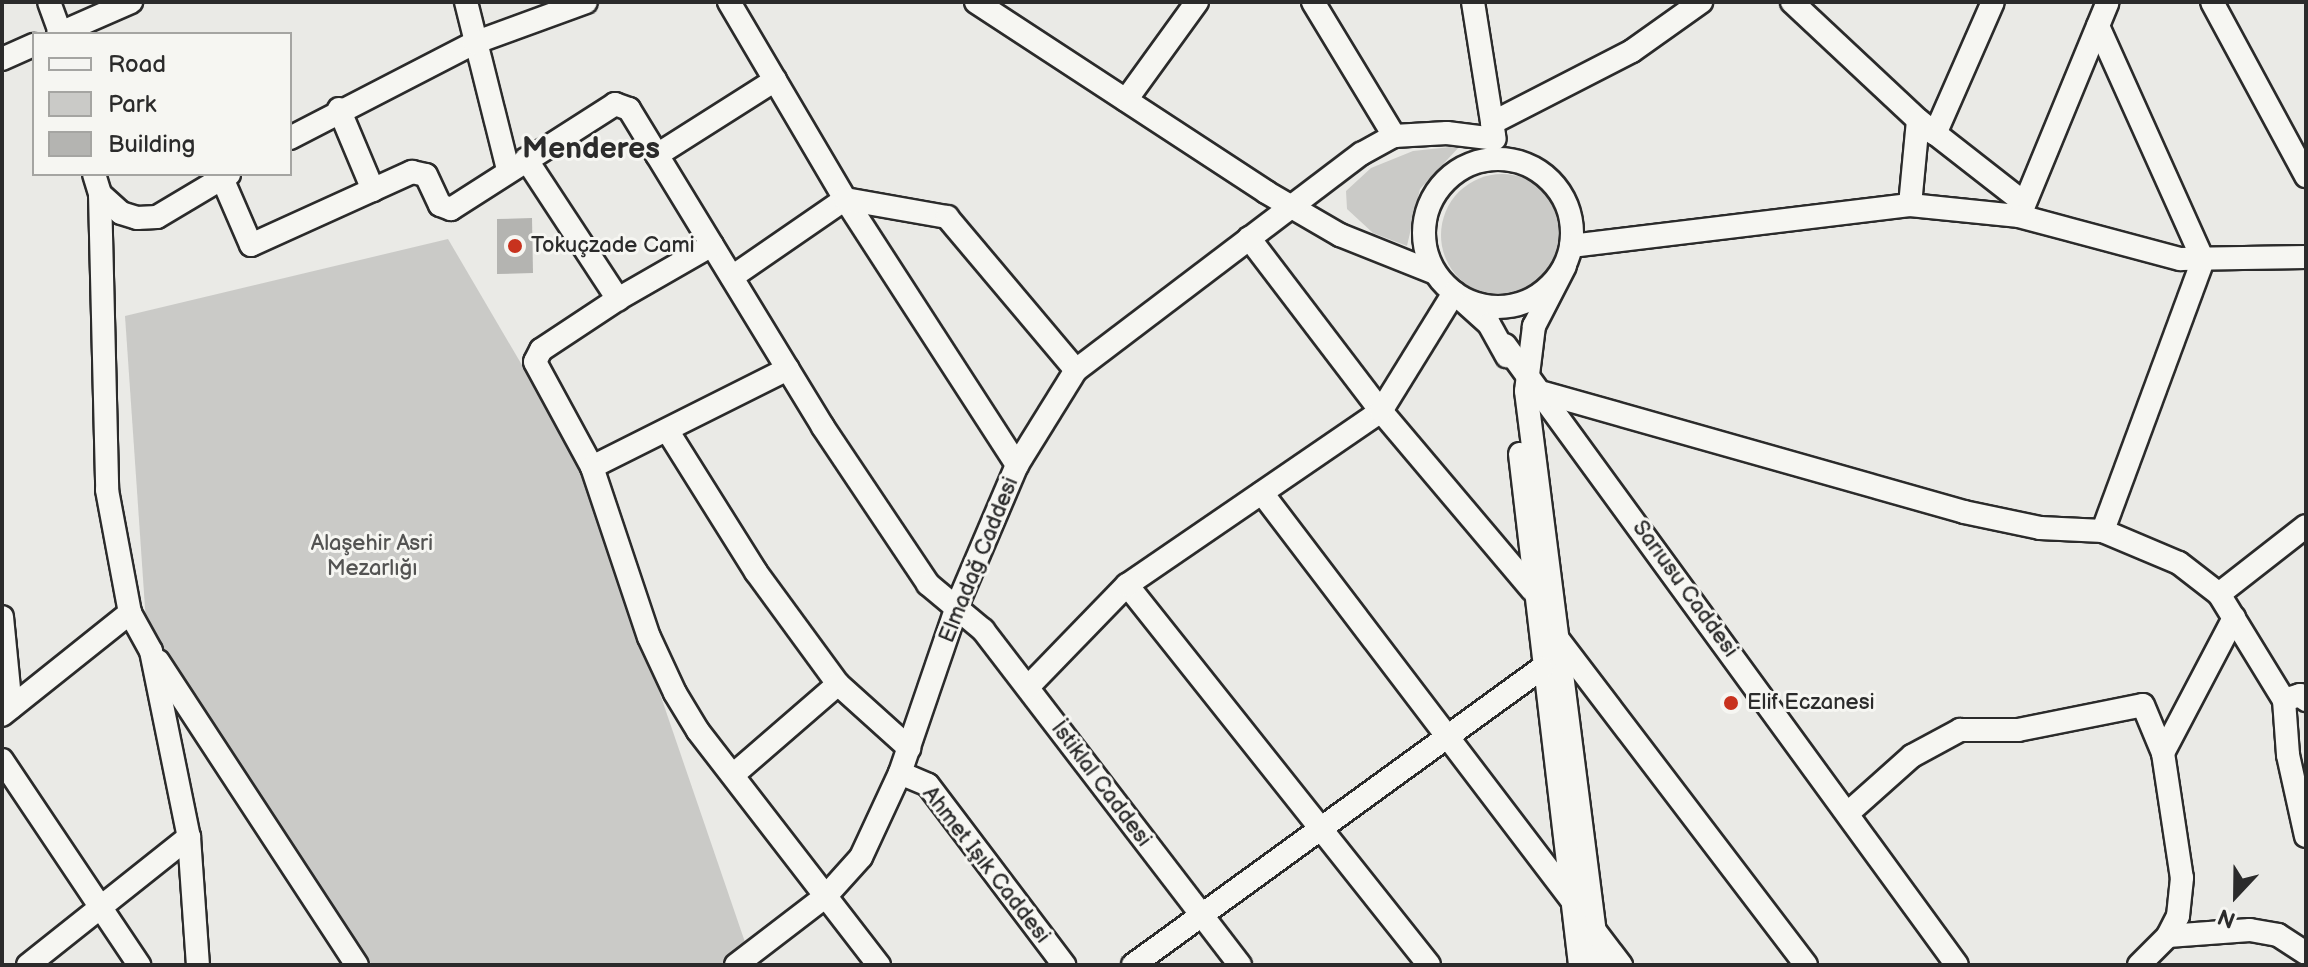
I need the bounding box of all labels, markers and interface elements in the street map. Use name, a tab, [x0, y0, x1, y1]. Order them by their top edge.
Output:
legend	[32, 32, 292, 176]
text: Road	[108, 50, 166, 79]
text: Park	[108, 90, 156, 119]
text: Building	[108, 130, 195, 159]
district label: Menderes	[522, 131, 660, 167]
place label: Tokuçzade Cami	[531, 233, 695, 259]
marker: Tokuçzade Cami	[506, 237, 524, 255]
street label: Elmadağ Caddesi	[934, 473, 1024, 647]
street label: Sarıusu Caddesi	[1627, 515, 1743, 663]
park label: Alaşehir Asri Mezarlığı	[311, 530, 433, 582]
place label: Elif Eczanesi	[1747, 690, 1875, 716]
marker: Elif Eczanesi	[1722, 694, 1740, 712]
street label: İstiklal Caddesi	[1045, 716, 1157, 852]
street label: Ahmet Işık Caddesi	[917, 781, 1055, 949]
north arrow	[2196, 855, 2276, 935]
text: N	[2214, 902, 2240, 933]

